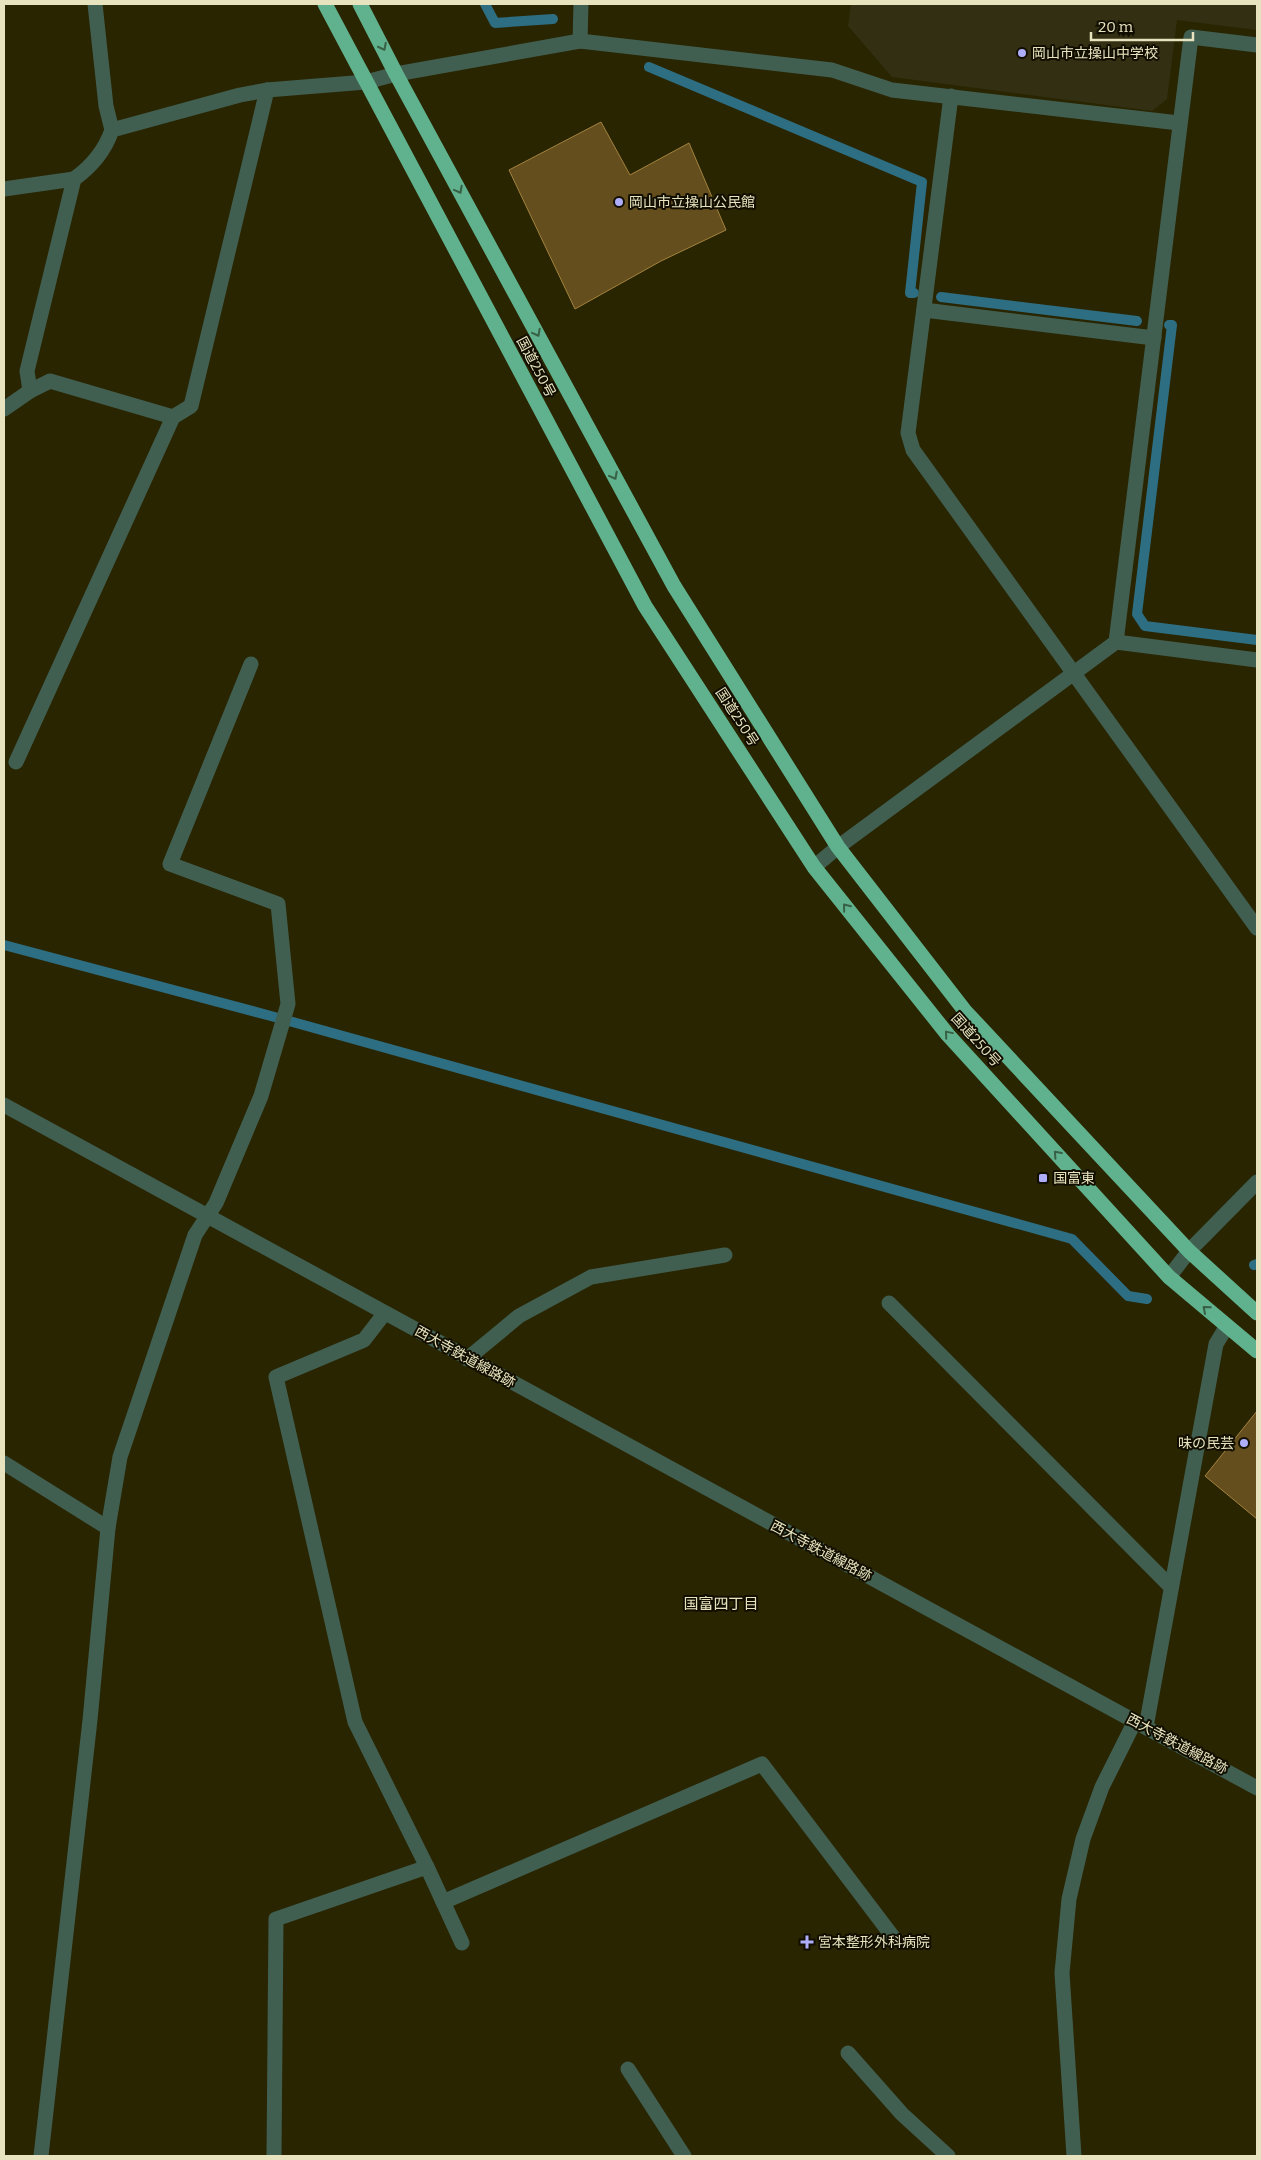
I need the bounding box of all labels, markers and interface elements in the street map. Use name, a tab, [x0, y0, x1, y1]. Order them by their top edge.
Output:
scale bar	[1091, 10, 1194, 42]
text: 20 m	[1098, 18, 1134, 36]
one-way arrow	[377, 42, 387, 51]
place label: 岡山市立操山中学校	[1032, 45, 1158, 62]
marker: 岡山市立操山中学校	[1016, 47, 1028, 59]
one-way arrow	[453, 185, 463, 194]
place label: 岡山市立操山公民館	[629, 194, 755, 211]
marker: 岡山市立操山公民館	[613, 196, 625, 208]
one-way arrow	[531, 328, 541, 337]
street label: 国道250号	[513, 334, 559, 400]
one-way arrow	[608, 471, 618, 480]
street label: 国道250号	[712, 685, 762, 749]
one-way arrow	[844, 904, 852, 913]
street label: 国道250号	[948, 1010, 1004, 1070]
one-way arrow	[945, 1031, 953, 1040]
one-way arrow	[1054, 1151, 1063, 1160]
place label: 国富東	[1053, 1170, 1095, 1187]
marker: 国富東	[1037, 1172, 1049, 1184]
one-way arrow	[1203, 1306, 1212, 1314]
street label: 西大寺鉄道線路跡	[412, 1322, 518, 1392]
place label: 味の民芸	[1178, 1435, 1234, 1452]
marker: 味の民芸	[1238, 1437, 1250, 1449]
street label: 西大寺鉄道線路跡	[768, 1517, 874, 1585]
district label: 国富四丁目	[683, 1595, 759, 1613]
street label: 西大寺鉄道線路跡	[1124, 1710, 1230, 1778]
place label: 宮本整形外科病院	[818, 1934, 930, 1951]
marker: 宮本整形外科病院	[800, 1935, 814, 1949]

